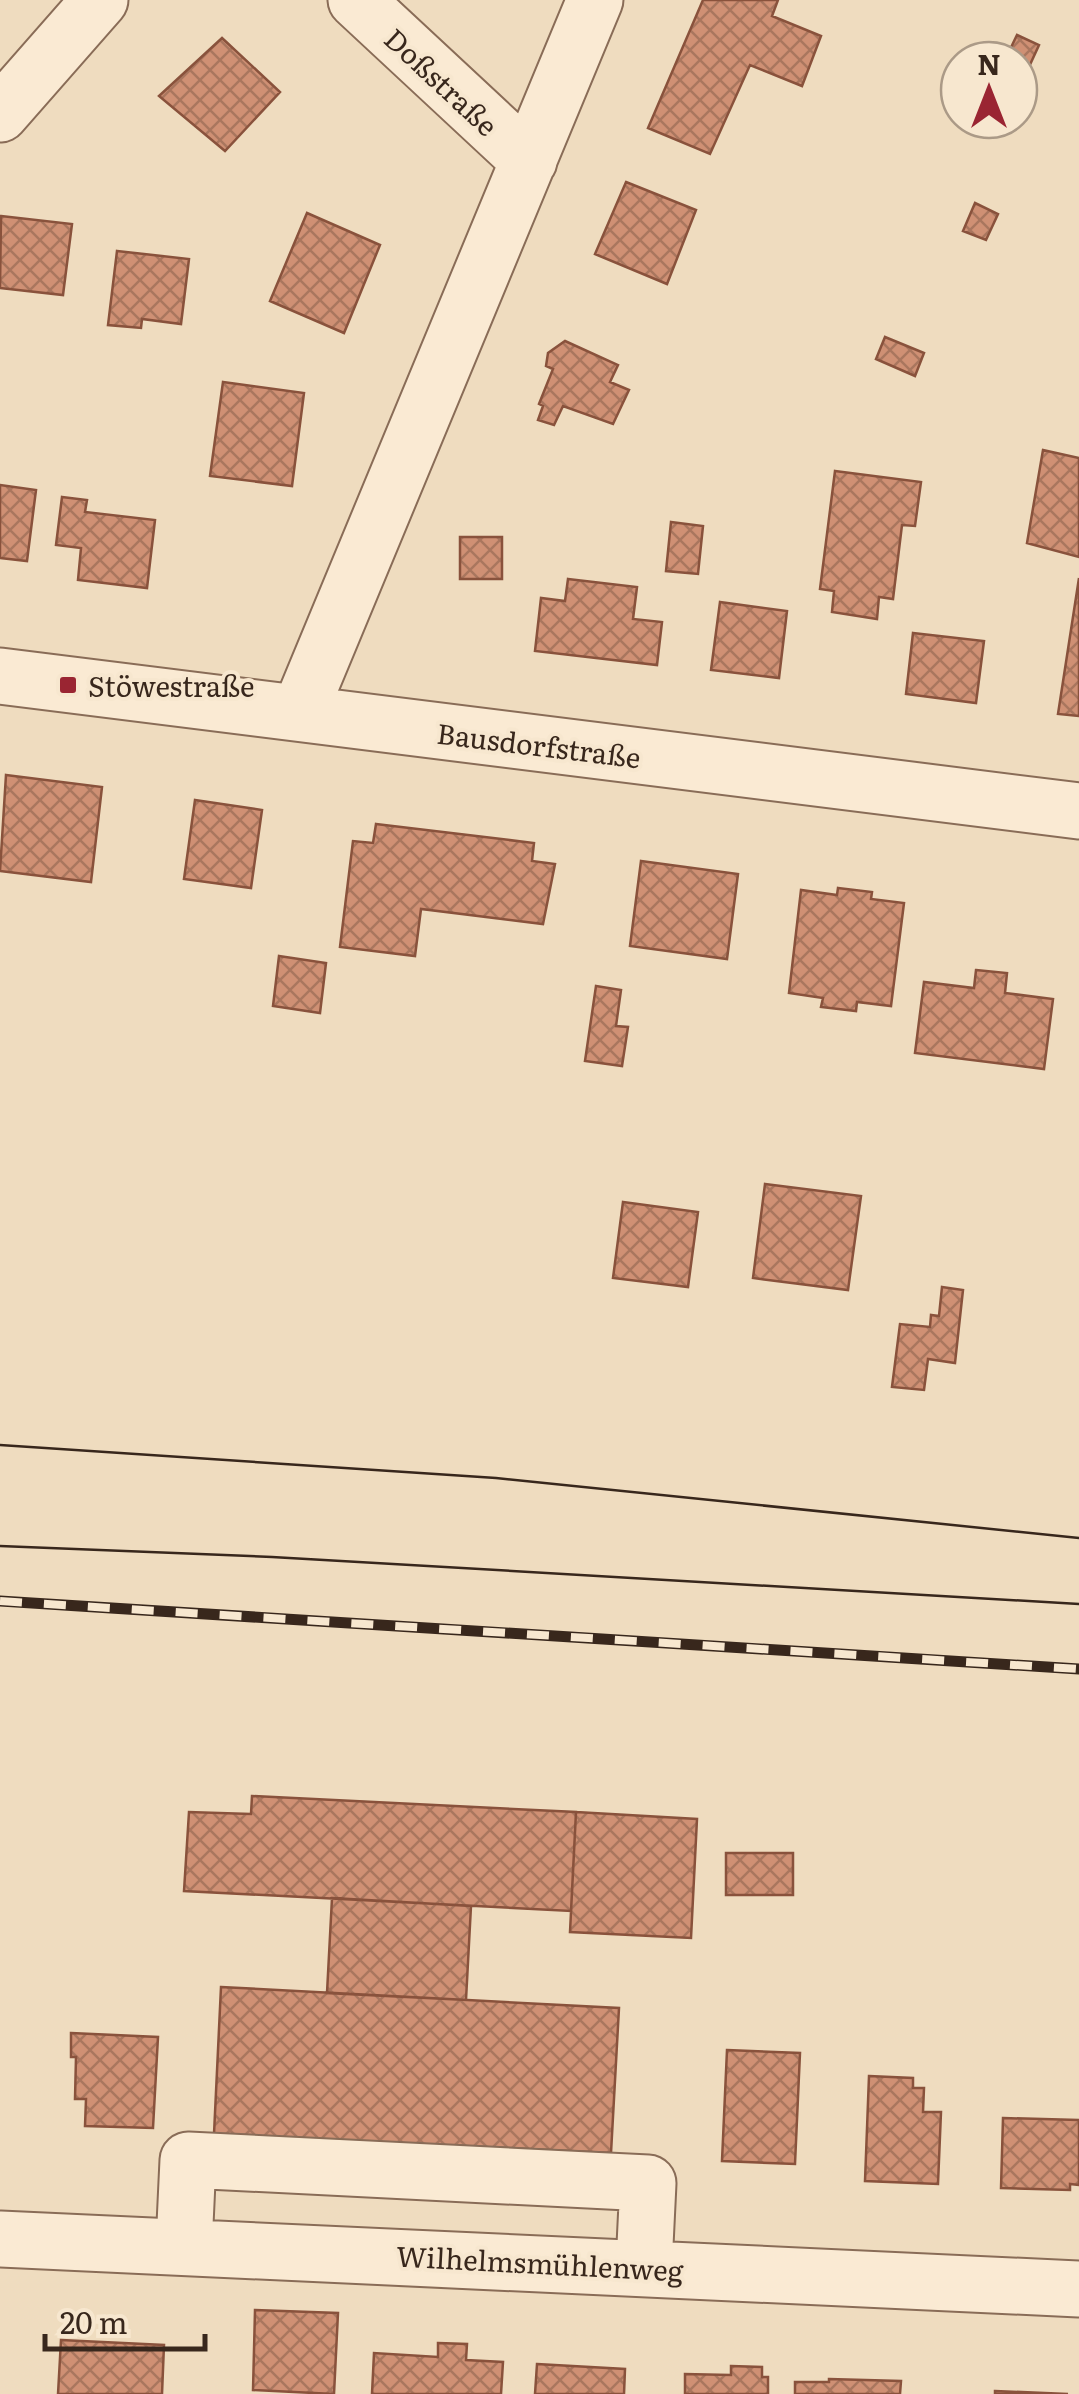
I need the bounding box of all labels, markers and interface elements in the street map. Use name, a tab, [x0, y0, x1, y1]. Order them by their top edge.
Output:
street label: Doßstraße	[376, 17, 508, 145]
north arrow	[939, 40, 1039, 140]
text: N	[977, 42, 1001, 84]
place label: Stöwestraße	[88, 664, 254, 706]
marker: Stöwestraße	[57, 674, 79, 696]
street label: Bausdorfstraße	[435, 711, 643, 777]
street label: Wilhelmsmühlenweg	[395, 2234, 685, 2291]
scale bar	[45, 2289, 205, 2351]
text: 20 m	[60, 2299, 128, 2343]

